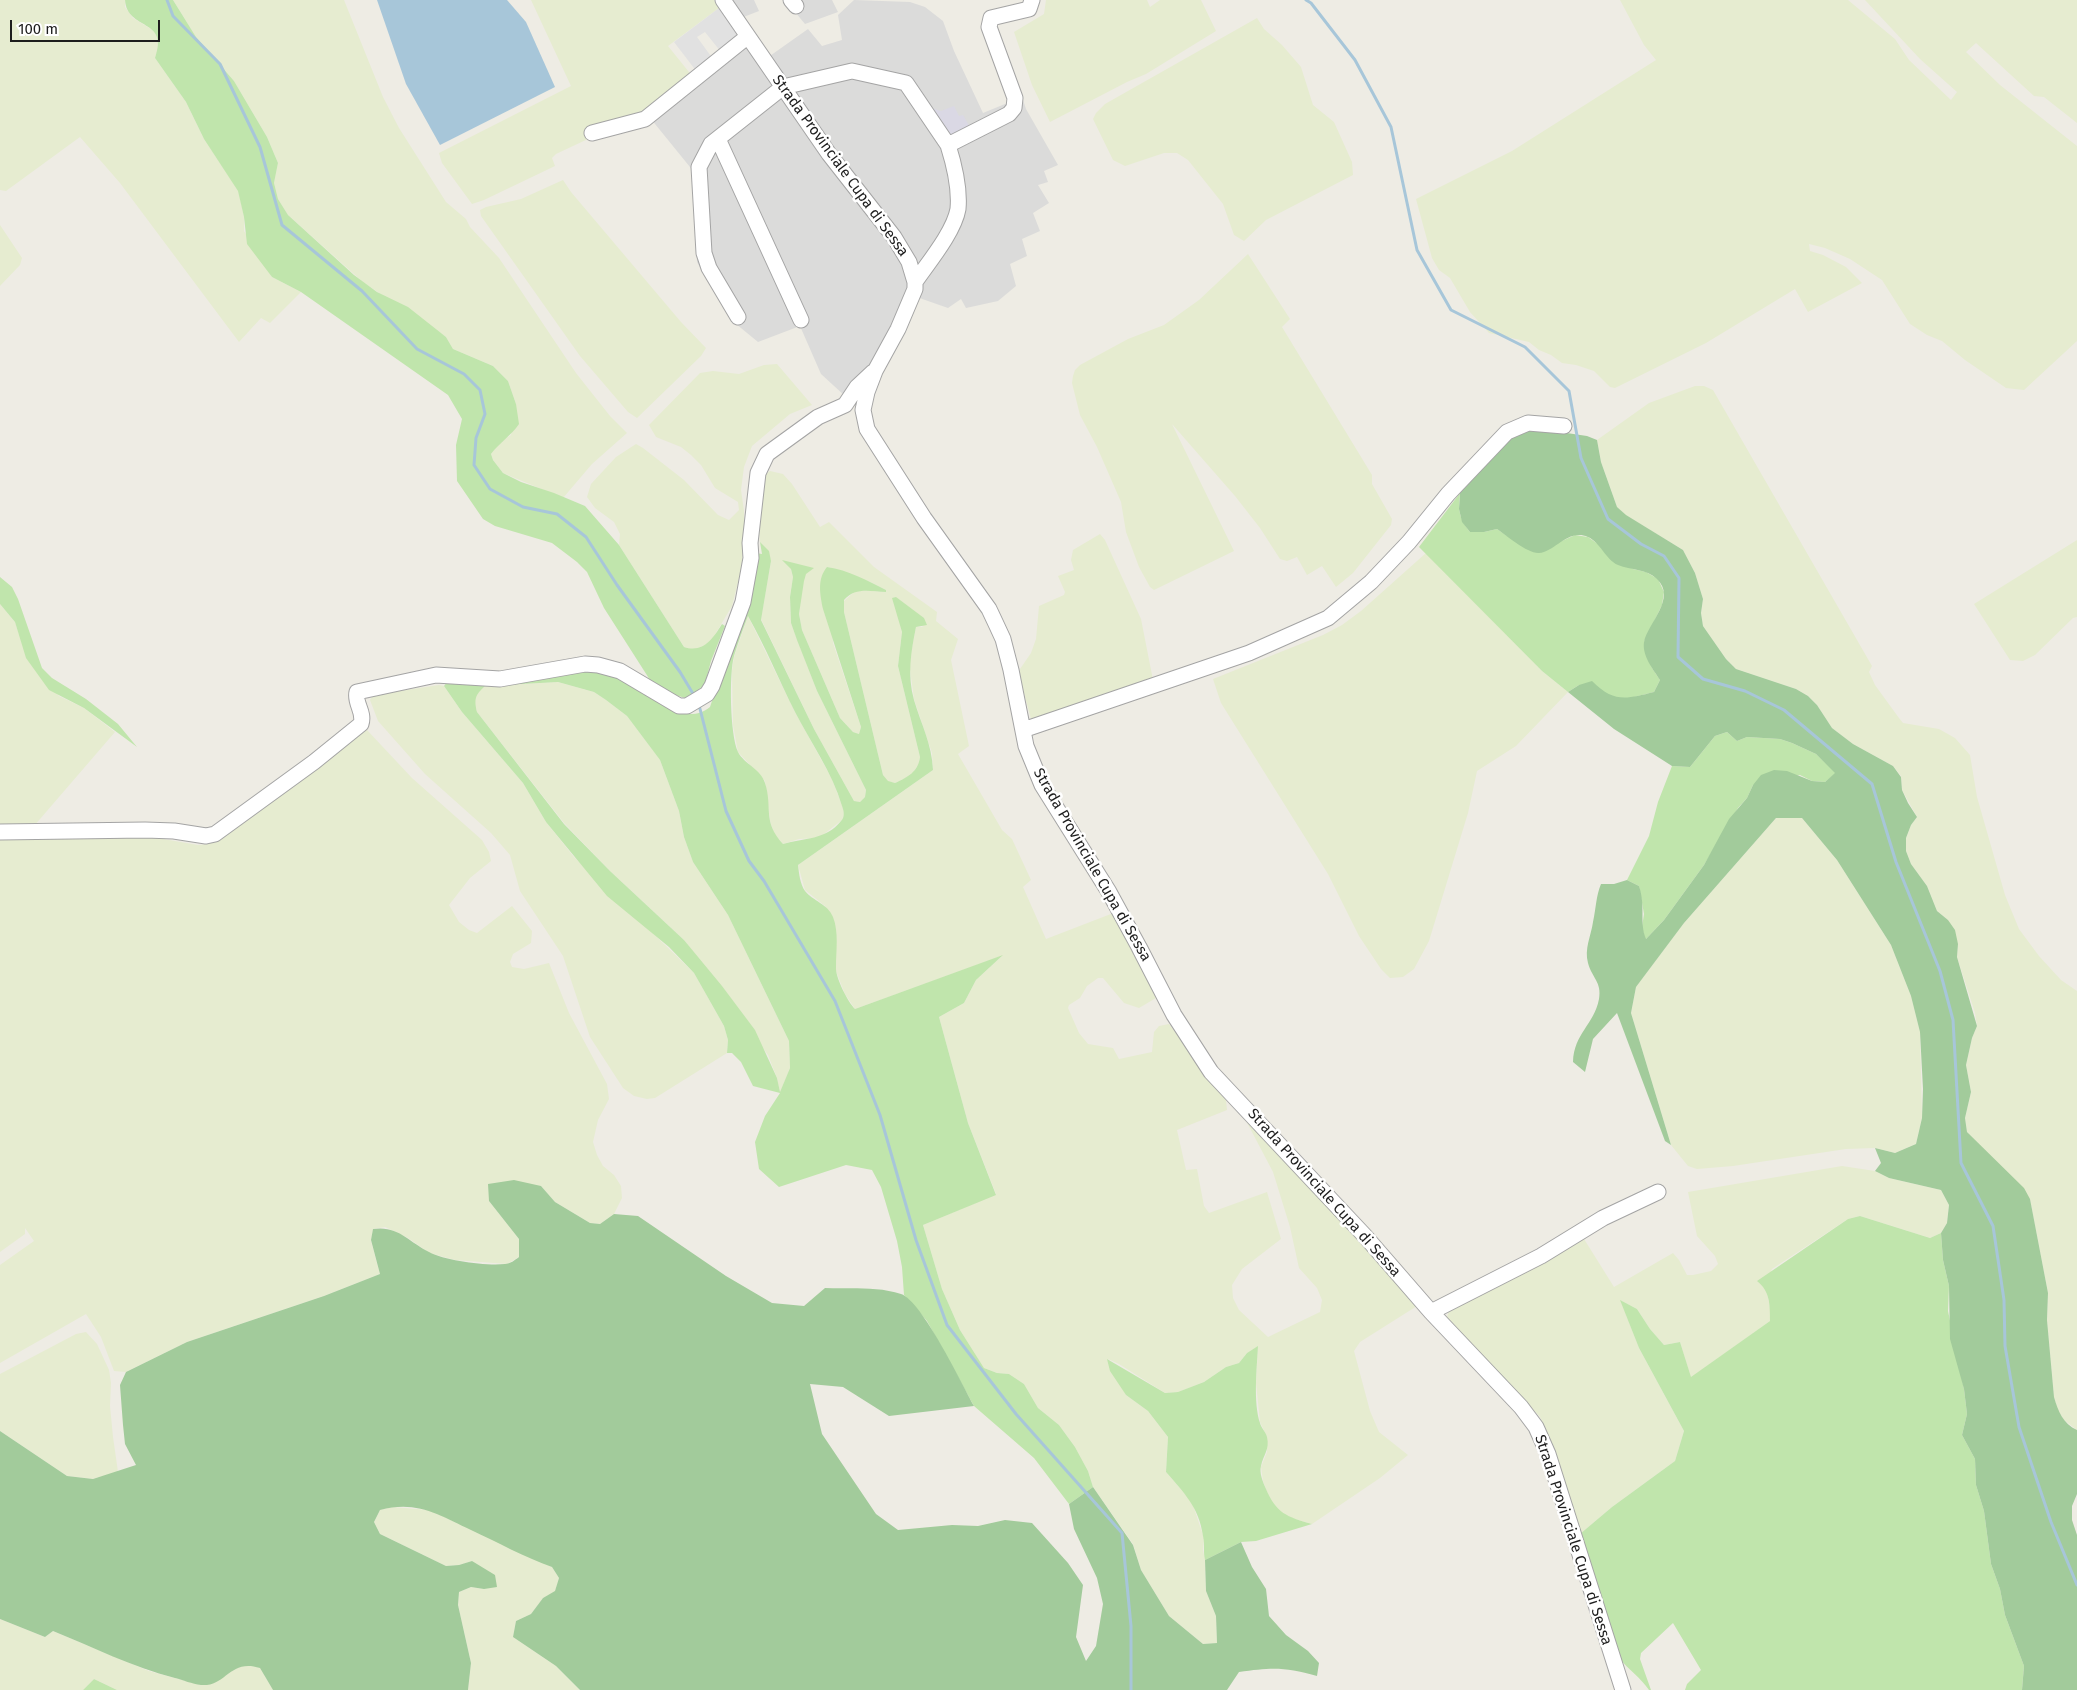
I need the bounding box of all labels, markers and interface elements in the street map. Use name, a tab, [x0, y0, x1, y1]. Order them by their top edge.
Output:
scale bar	[12, 10, 162, 42]
text: 100 m	[18, 20, 58, 38]
street label: Strada Provinciale Cupa di Sessa	[768, 72, 912, 260]
street label: Strada Provinciale Cupa di Sessa	[1029, 765, 1155, 965]
street label: Strada Provinciale Cupa di Sessa	[1244, 1105, 1404, 1281]
street label: Strada Provinciale Cupa di Sessa	[1530, 1433, 1616, 1647]

